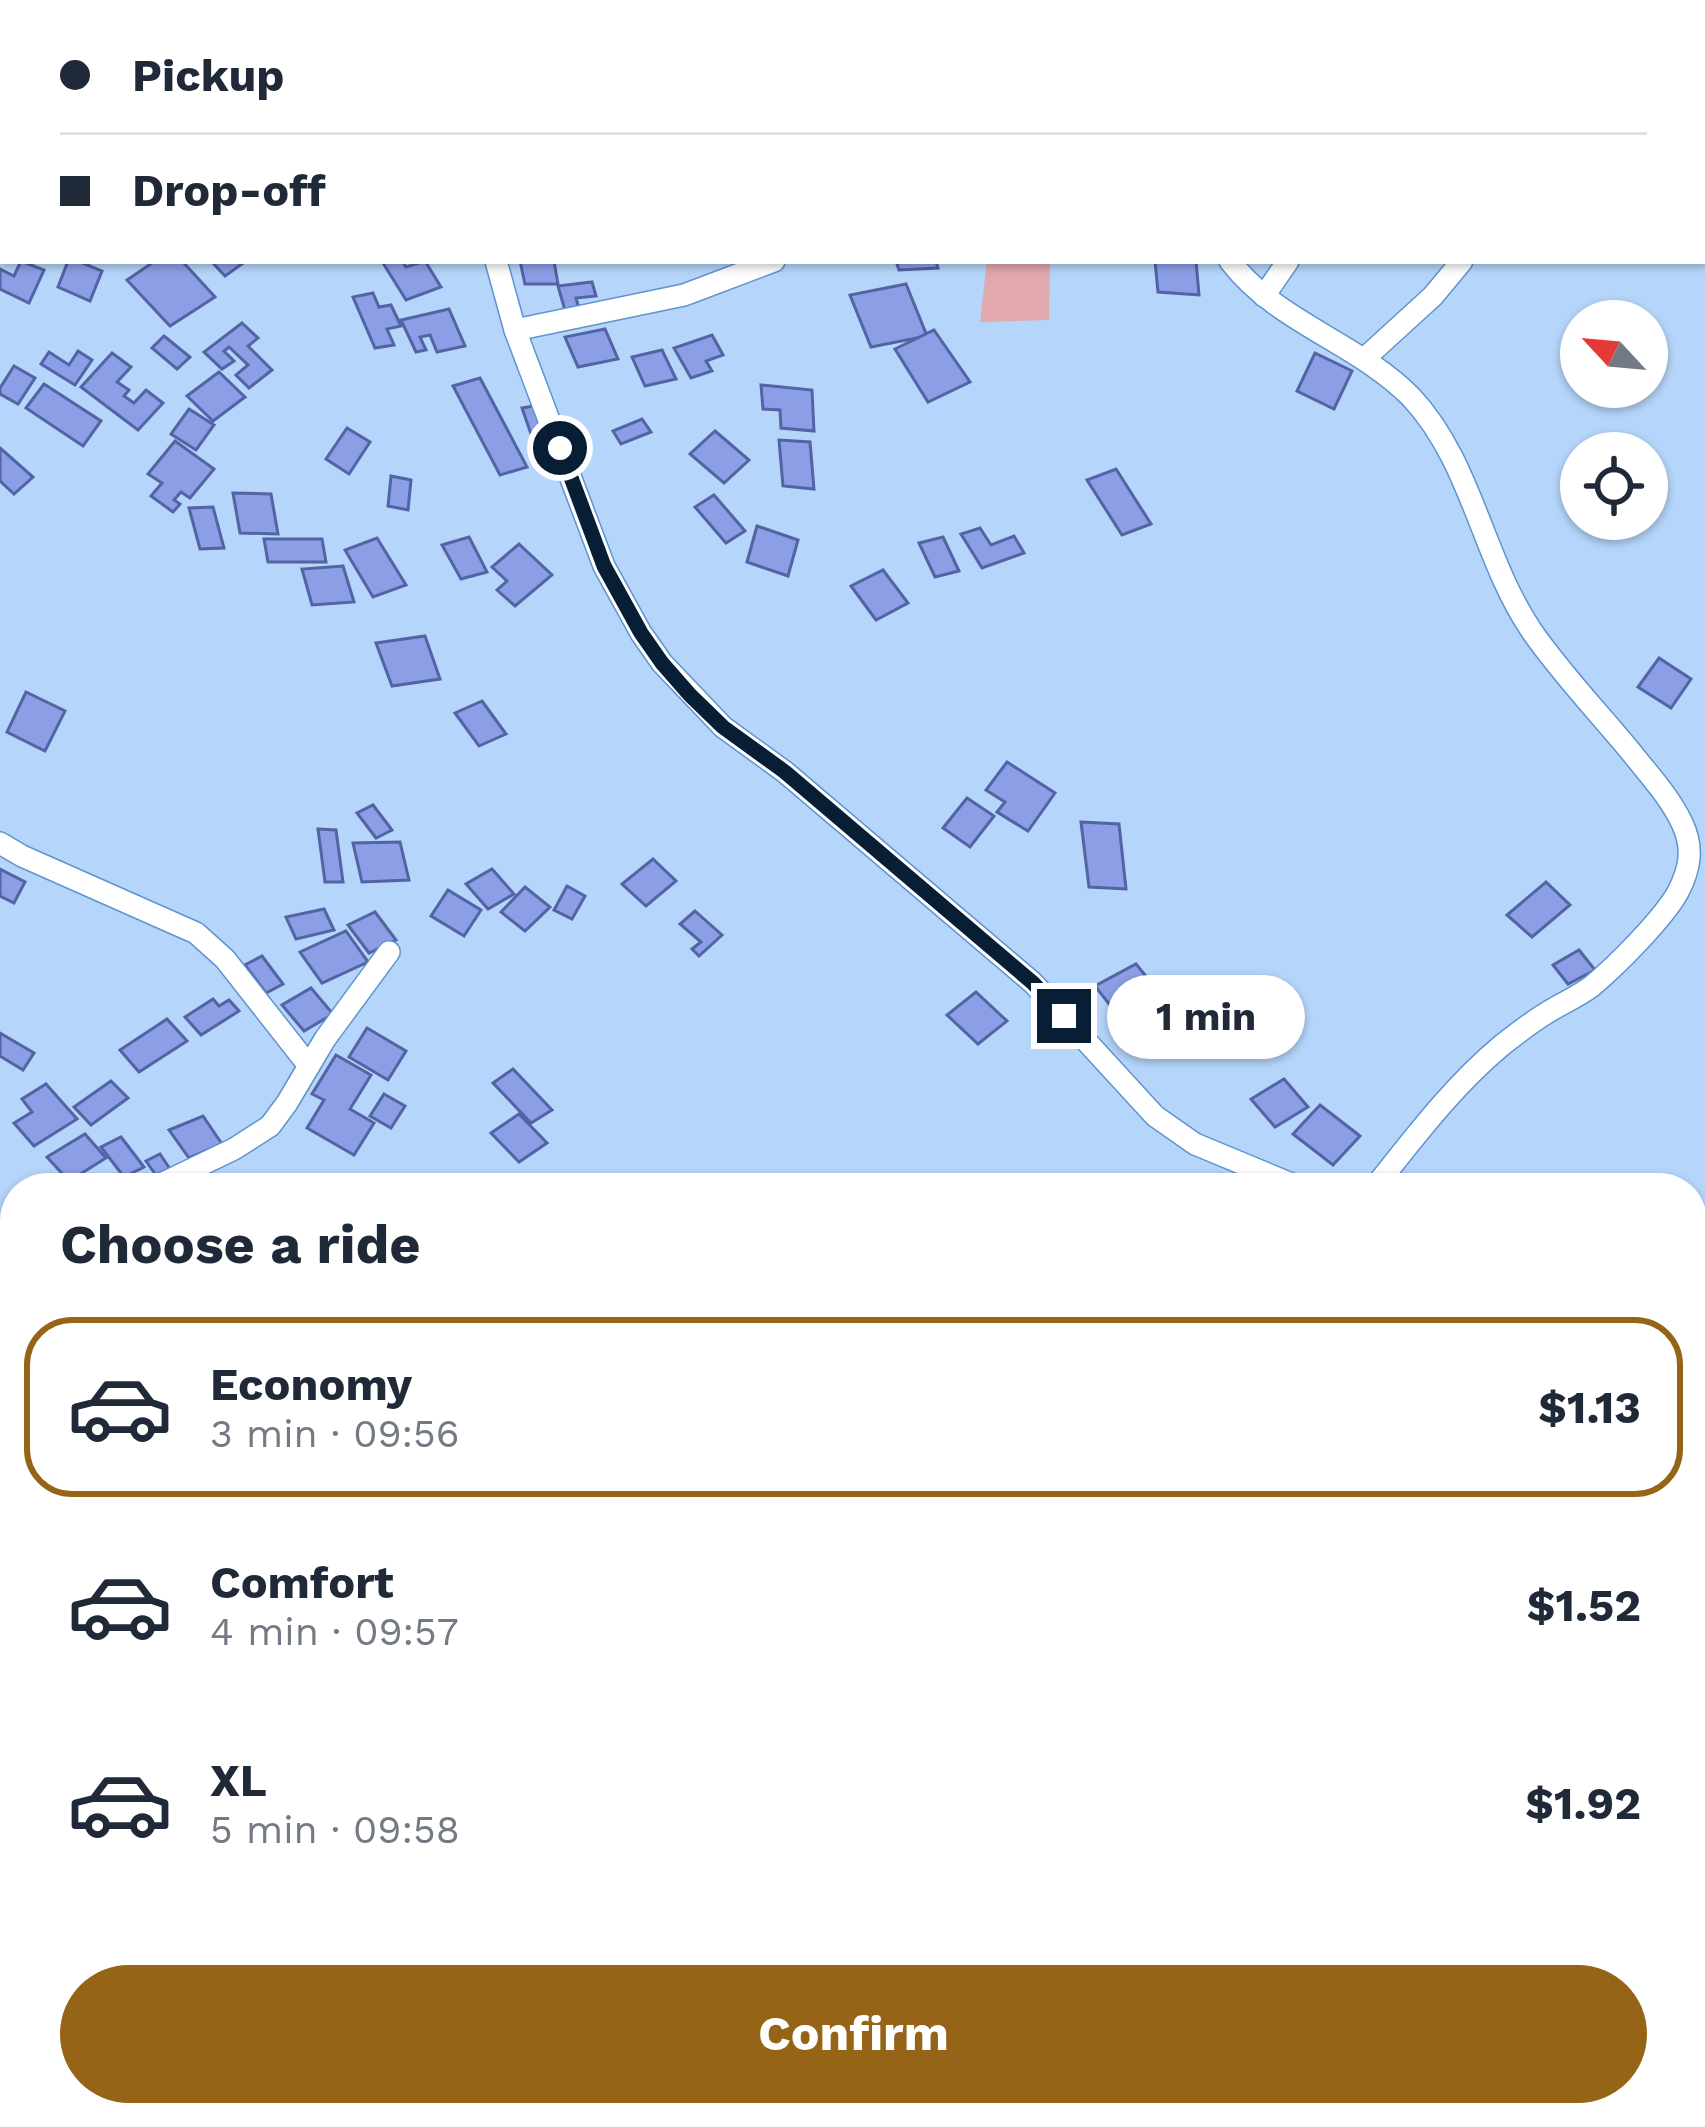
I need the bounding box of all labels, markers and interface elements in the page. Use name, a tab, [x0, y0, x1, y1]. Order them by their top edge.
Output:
text: Pickup	[132, 49, 284, 102]
text: Drop-off	[132, 164, 326, 217]
north arrow	[1560, 300, 1668, 408]
map controls	[1560, 300, 1668, 540]
route start	[533, 421, 587, 475]
button: locate	[1560, 432, 1668, 540]
callout: 1 min	[1106, 974, 1304, 1058]
route end	[1037, 989, 1091, 1043]
text: 1 min	[1156, 994, 1256, 1039]
text: Choose a ride	[60, 1213, 421, 1276]
icon: car	[66, 1353, 174, 1461]
text: Economy	[210, 1358, 412, 1411]
text: $1.13	[1538, 1381, 1641, 1434]
text: 3 min · 09:56	[210, 1411, 459, 1456]
icon: car	[66, 1551, 174, 1659]
text: Comfort	[210, 1556, 394, 1609]
text: $1.52	[1527, 1579, 1641, 1632]
text: 4 min · 09:57	[210, 1609, 459, 1654]
icon: car	[66, 1749, 174, 1857]
text: XL	[210, 1754, 267, 1807]
text: $1.92	[1525, 1777, 1641, 1830]
text: 5 min · 09:58	[210, 1807, 460, 1852]
button: Confirm	[60, 1965, 1647, 2103]

